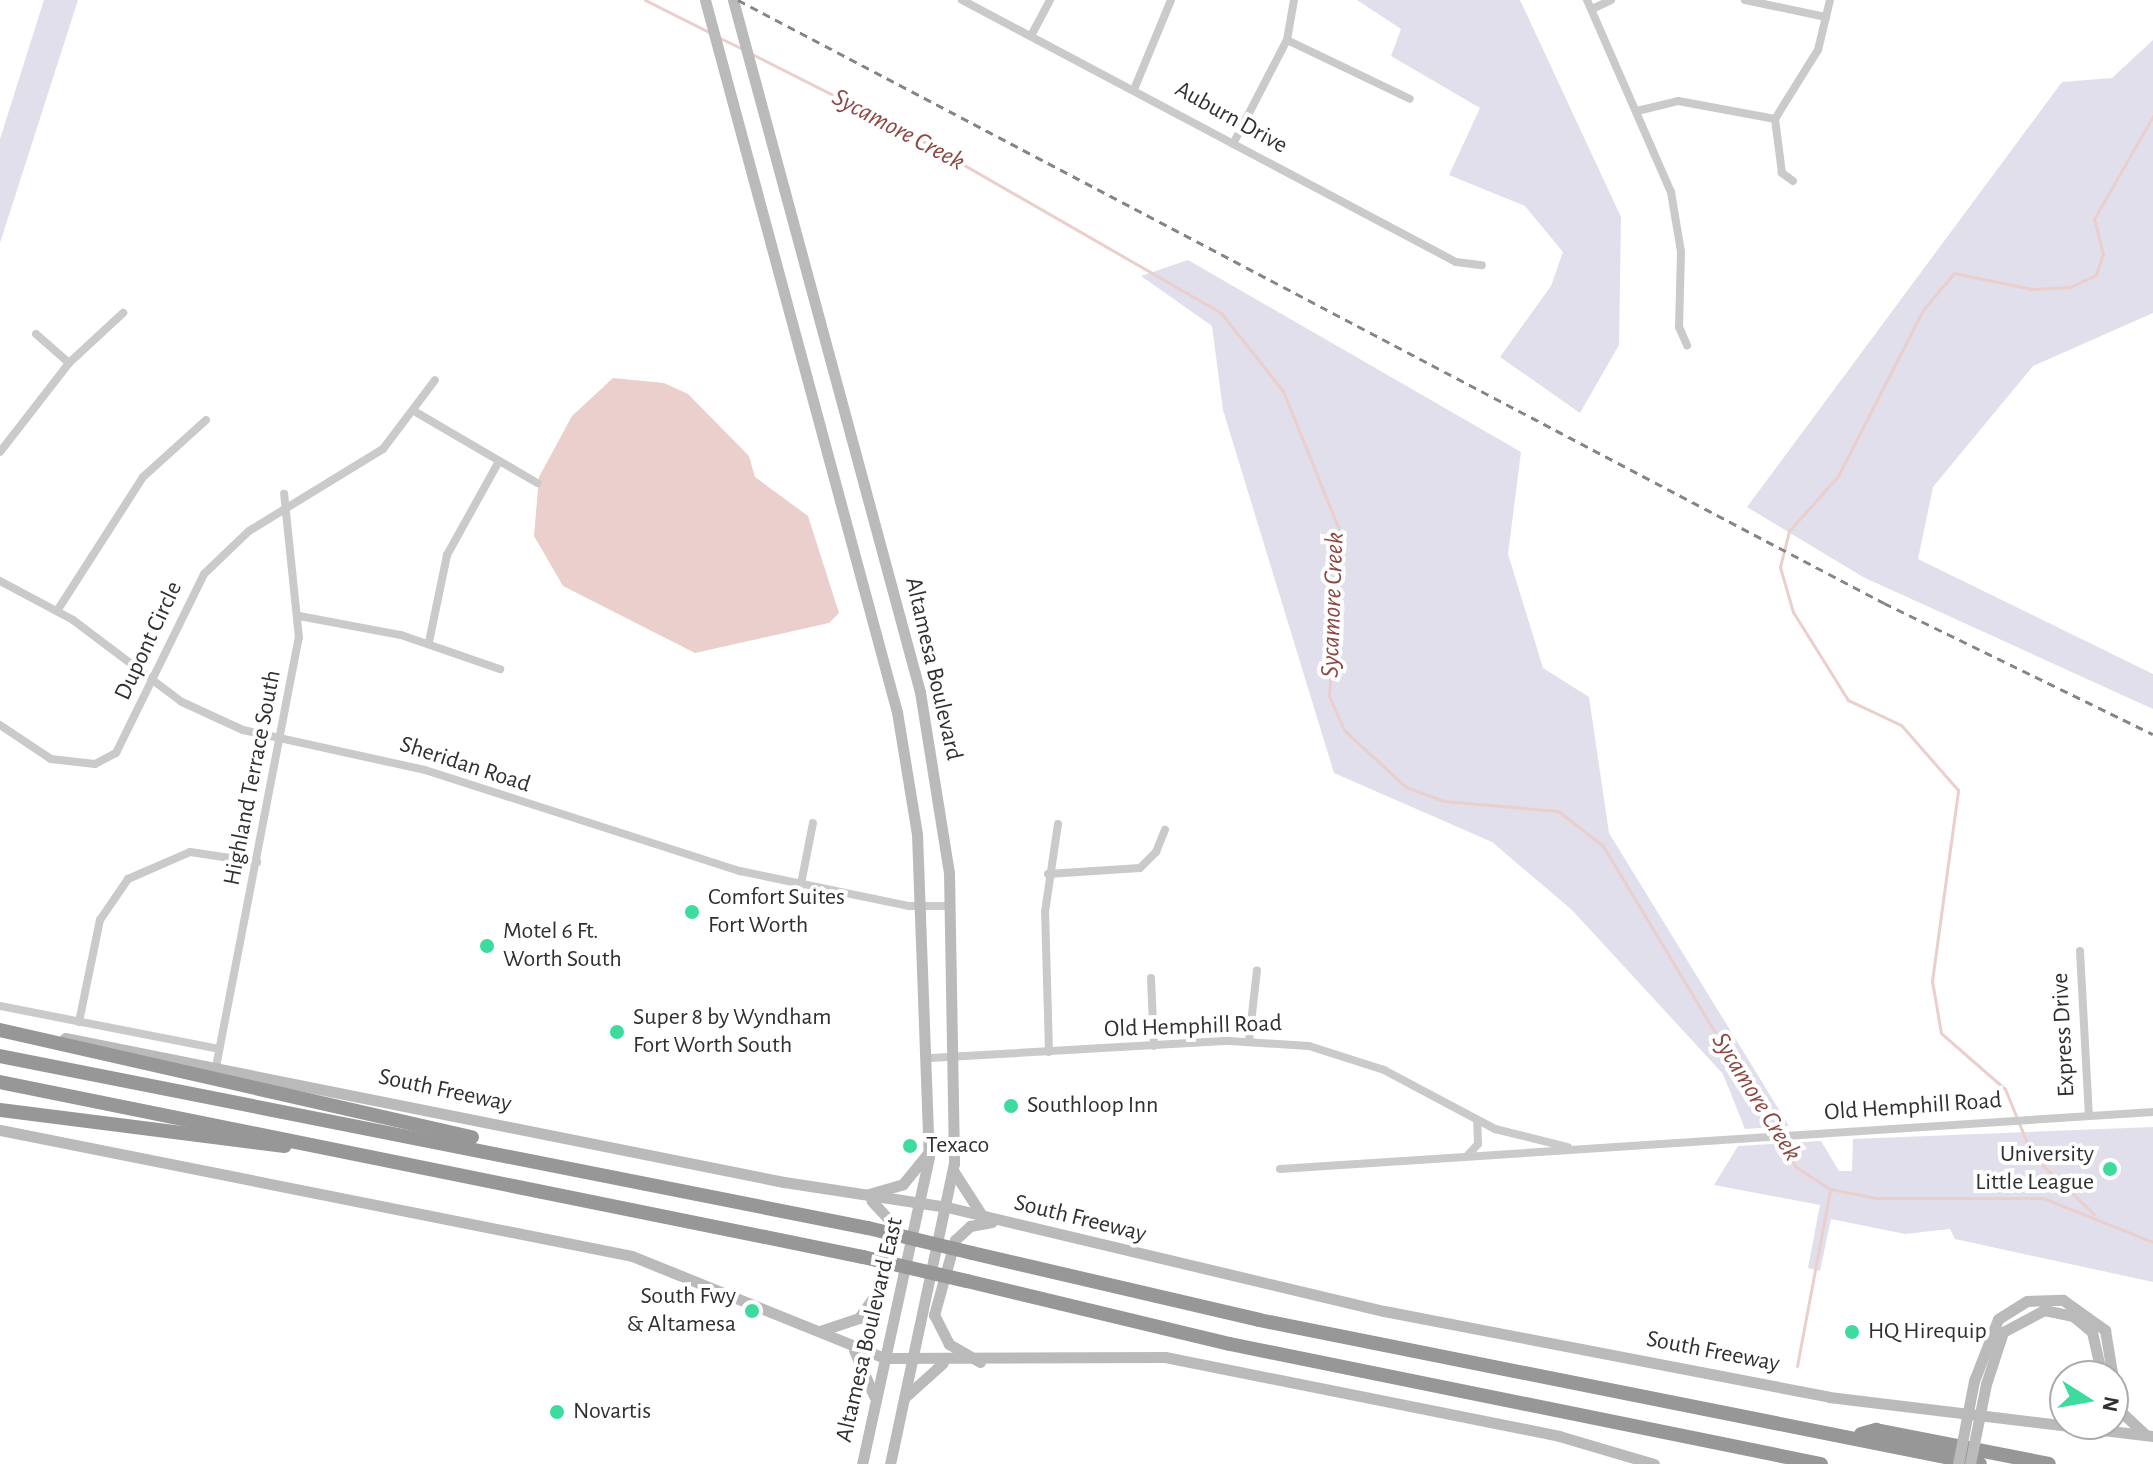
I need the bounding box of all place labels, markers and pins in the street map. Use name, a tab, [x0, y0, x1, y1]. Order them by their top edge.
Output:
place label: Comfort Suites Fort Worth	[708, 884, 845, 940]
marker: Comfort Suites Fort Worth	[683, 903, 701, 921]
place label: Motel 6 Ft. Worth South	[503, 918, 622, 974]
marker: Motel 6 Ft. Worth South	[478, 937, 496, 955]
place label: Super 8 by Wyndham Fort Worth South	[633, 1004, 832, 1060]
marker: Super 8 by Wyndham Fort Worth South	[608, 1023, 626, 1041]
place label: Southloop Inn	[1027, 1092, 1158, 1120]
marker: Southloop Inn	[1002, 1097, 1020, 1115]
place label: Texaco	[926, 1132, 989, 1160]
marker: Texaco	[901, 1137, 919, 1155]
place label: University Little League	[1975, 1141, 2094, 1197]
marker: University Little League	[2101, 1160, 2119, 1178]
place label: South Fwy & Altamesa	[627, 1283, 736, 1339]
marker: South Fwy & Altamesa	[743, 1302, 761, 1320]
place label: HQ Hirequip	[1868, 1318, 1987, 1346]
marker: HQ Hirequip	[1843, 1323, 1861, 1341]
place label: Novartis	[573, 1398, 651, 1426]
marker: Novartis	[548, 1403, 566, 1421]

